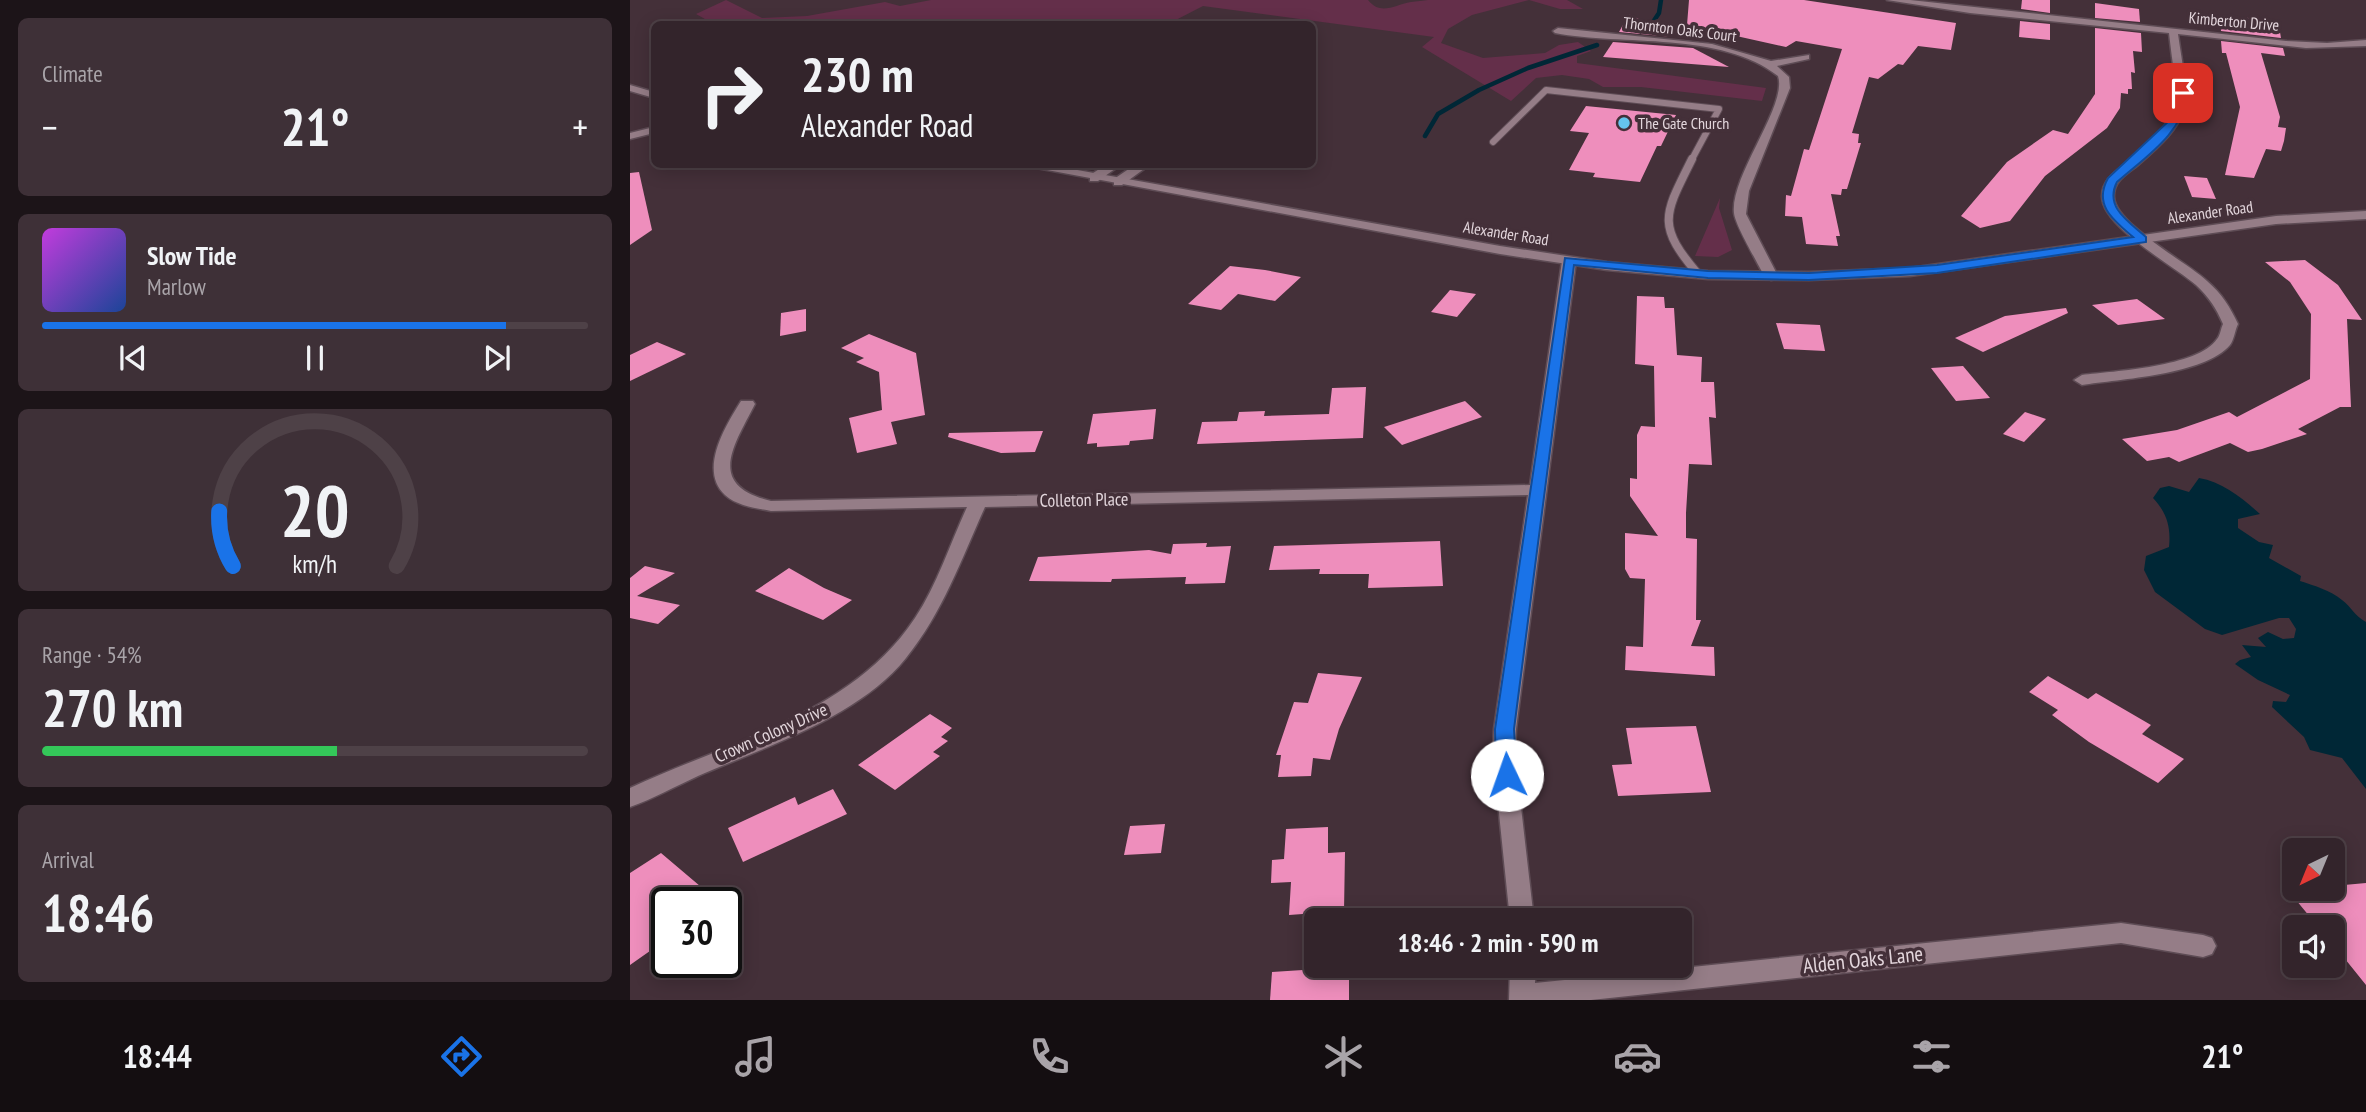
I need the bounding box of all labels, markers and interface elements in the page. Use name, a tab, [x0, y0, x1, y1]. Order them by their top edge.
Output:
street label: Kimberton Drive	[2188, 7, 2280, 35]
street label: Thornton Oaks Court	[1622, 12, 1738, 46]
text: 230 m	[801, 42, 914, 106]
icon: right	[686, 49, 777, 140]
text: Climate	[42, 59, 103, 88]
pin	[2153, 63, 2213, 123]
icon: arrive	[2164, 74, 2202, 112]
text: 21°	[281, 93, 349, 160]
text: −	[42, 102, 58, 151]
text: +	[572, 102, 588, 151]
text: Alexander Road	[801, 104, 973, 146]
place label: The Gate Church	[1638, 113, 1729, 133]
marker: The Gate Church	[1616, 115, 1632, 131]
street label: Alexander Road	[2166, 196, 2254, 228]
street label: Alexander Road	[1462, 216, 1550, 250]
text: Slow Tide	[147, 239, 237, 272]
text: Marlow	[147, 272, 206, 301]
icon: previous	[114, 339, 152, 377]
icon: pause	[296, 339, 334, 377]
icon: next	[478, 339, 516, 377]
text: 20	[280, 462, 350, 556]
street label: Colleton Place	[1039, 487, 1129, 512]
text: km/h	[293, 548, 337, 580]
text: Range · 54%	[42, 640, 142, 669]
text: 270 km	[42, 674, 183, 741]
street label: Crown Colony Drive	[711, 697, 831, 768]
position arrow	[1470, 738, 1544, 812]
north arrow	[2282, 838, 2345, 901]
map controls	[2282, 838, 2345, 978]
text: Arrival	[42, 845, 94, 874]
text: 18:46	[42, 879, 154, 946]
speed limit sign: 30	[651, 887, 742, 978]
button: sound	[2282, 915, 2345, 978]
text: 18:46 · 2 min · 590 m	[1398, 926, 1598, 959]
street label: Alden Oaks Lane	[1802, 940, 1924, 979]
icon: directions	[437, 1032, 486, 1081]
icon: music	[731, 1032, 780, 1081]
icon: phone	[1025, 1032, 1074, 1081]
icon: climate	[1319, 1032, 1368, 1081]
icon: car	[1613, 1032, 1662, 1081]
icon: filters	[1907, 1032, 1956, 1081]
text: 18:44	[123, 1035, 192, 1077]
text: 21°	[2201, 1035, 2243, 1077]

